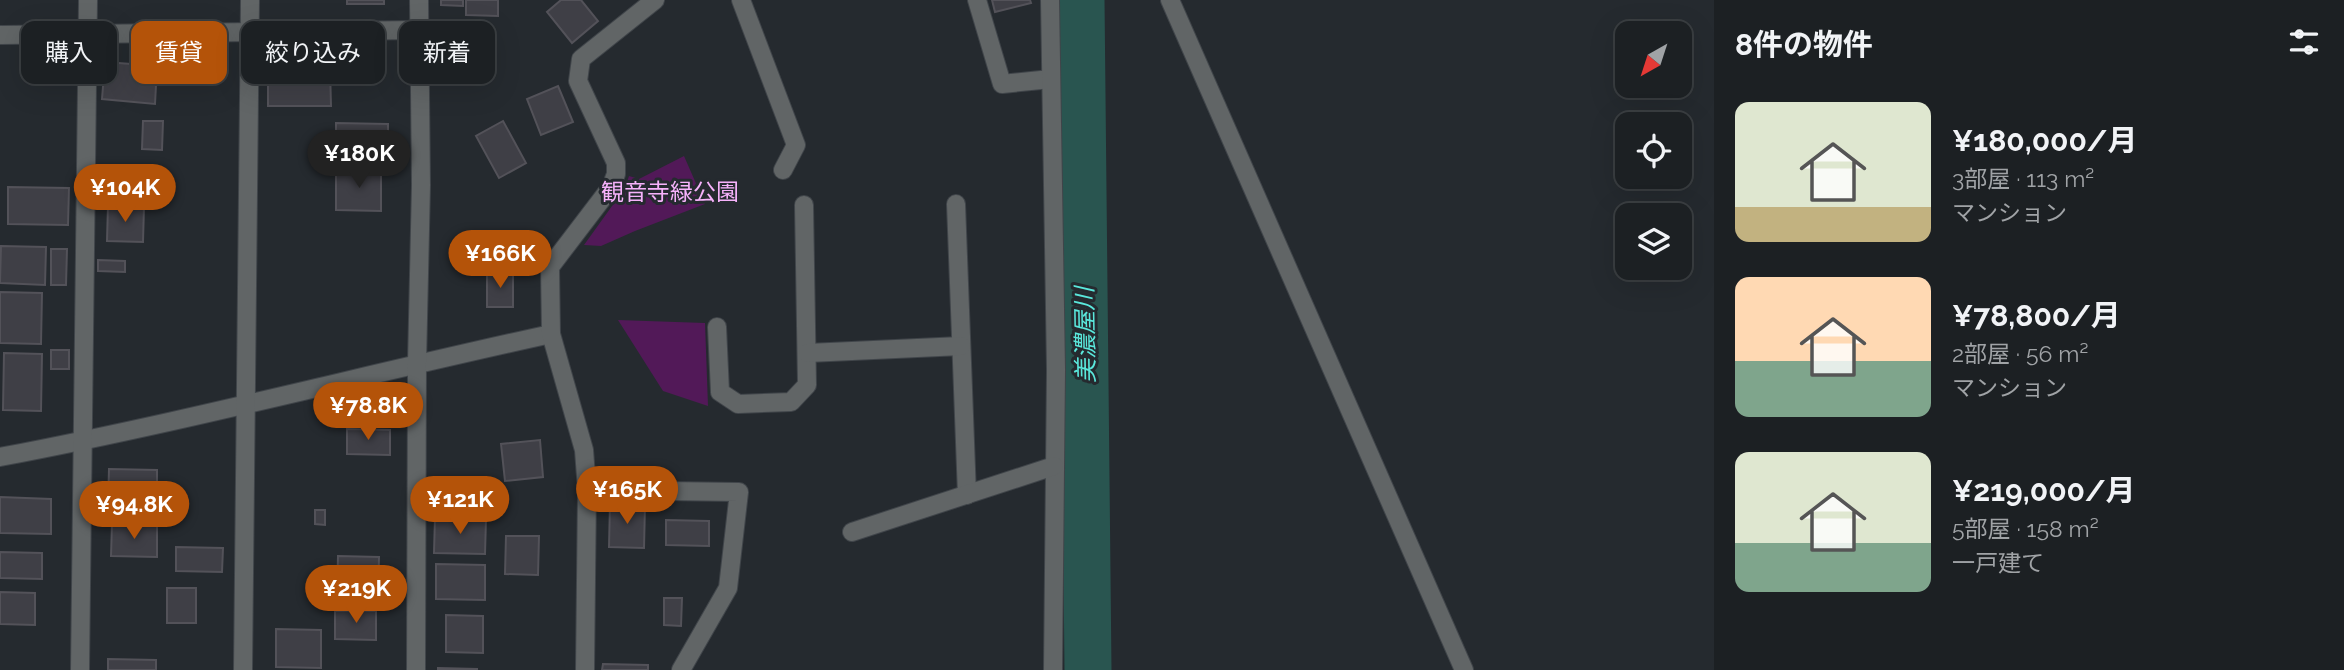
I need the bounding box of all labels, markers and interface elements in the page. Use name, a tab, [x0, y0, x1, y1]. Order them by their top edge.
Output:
chip: 購入	[21, 21, 117, 84]
chip: 賃貸	[131, 21, 227, 84]
chip: 絞り込み	[241, 21, 385, 84]
chip: 新着	[399, 21, 495, 84]
north arrow	[1615, 21, 1692, 98]
map controls	[1615, 21, 1692, 280]
icon: filters	[2285, 23, 2323, 61]
text: 8件の物件	[1735, 27, 1873, 62]
button: locate	[1615, 112, 1692, 189]
text: ¥180,000/月	[1952, 123, 2138, 158]
pin: ¥180K	[310, 130, 408, 190]
icon: home	[1791, 130, 1875, 214]
text: ¥180K	[323, 139, 395, 166]
pin: ¥104K	[76, 164, 174, 224]
text: 3部屋 · 113 m²	[1952, 165, 2094, 192]
text: ¥104K	[90, 173, 160, 200]
park label: 観音寺緑公園	[601, 178, 739, 205]
text: マンション	[1952, 199, 2067, 226]
button: layers	[1615, 203, 1692, 280]
pin: ¥166K	[451, 230, 549, 290]
text: ¥166K	[464, 239, 536, 266]
water label: 美濃屋川	[1070, 284, 1100, 383]
text: ¥78,800/月	[1952, 298, 2121, 333]
icon: home	[1791, 305, 1875, 389]
text: 2部屋 · 56 m²	[1952, 340, 2088, 367]
text: マンション	[1952, 374, 2067, 401]
pin: ¥78.8K	[311, 382, 425, 442]
text: ¥78.8K	[329, 391, 407, 418]
pin: ¥165K	[578, 466, 676, 526]
text: ¥219,000/月	[1952, 473, 2136, 508]
text: ¥165K	[592, 475, 662, 502]
pin: ¥121K	[411, 476, 509, 536]
icon: home	[1791, 480, 1875, 564]
pin: ¥94.8K	[77, 482, 191, 541]
text: ¥121K	[426, 485, 494, 512]
text: ¥94.8K	[95, 490, 173, 517]
text: 5部屋 · 158 m²	[1952, 515, 2099, 542]
text: 一戸建て	[1952, 549, 2044, 576]
pin: ¥219K	[307, 566, 405, 625]
text: ¥219K	[321, 574, 391, 601]

